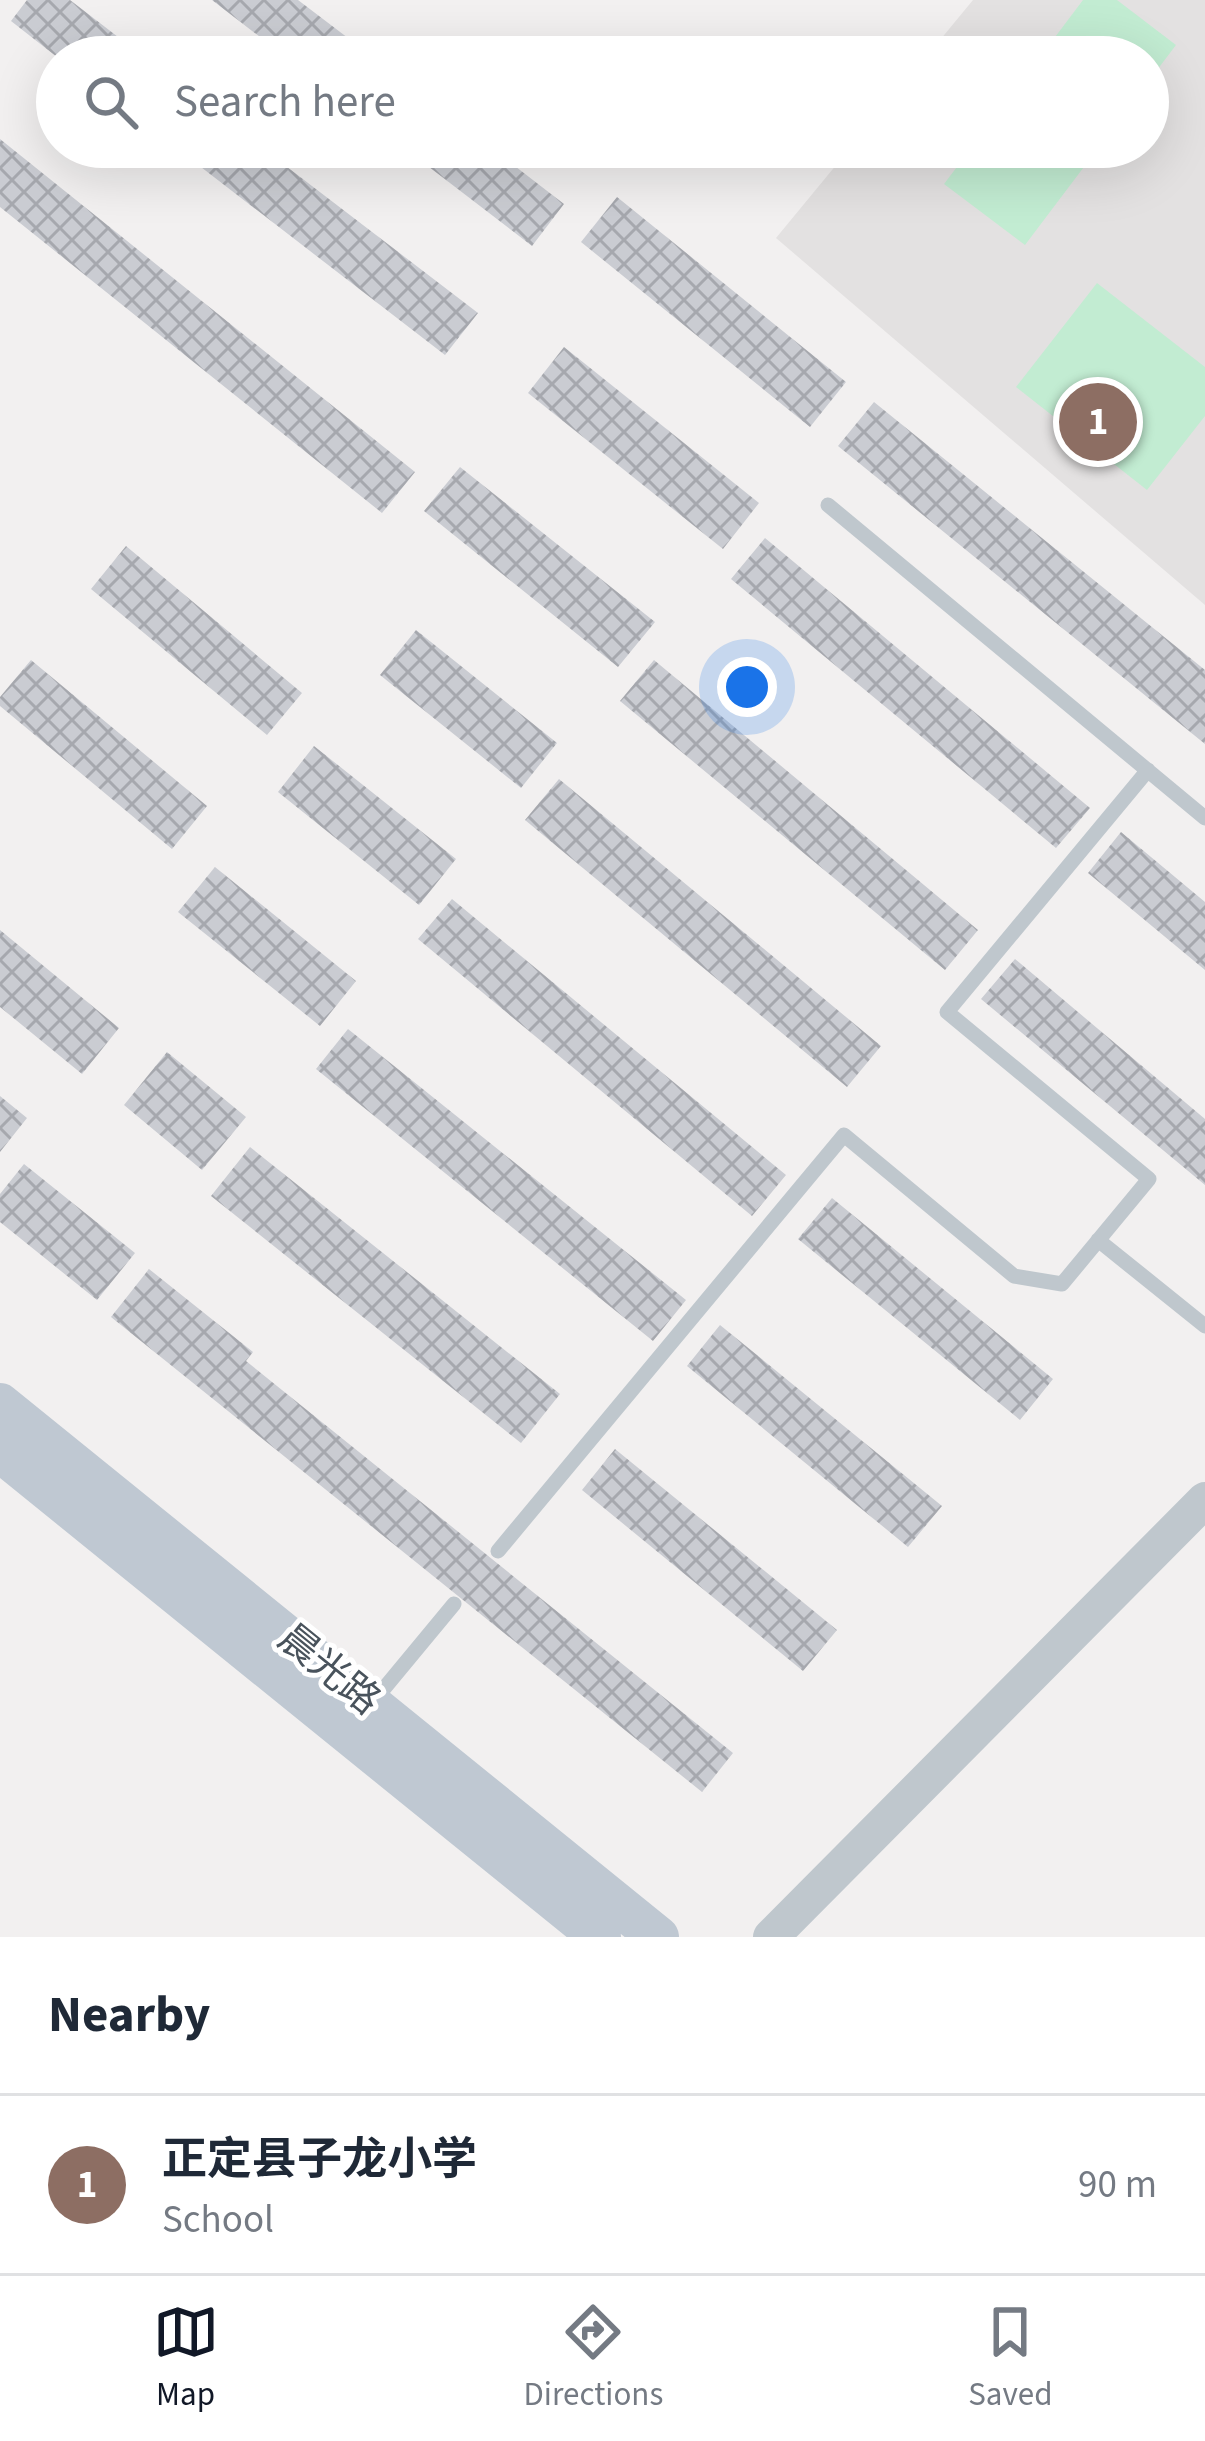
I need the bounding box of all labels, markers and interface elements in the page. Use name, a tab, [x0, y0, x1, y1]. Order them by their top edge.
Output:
search box	[36, 36, 1169, 168]
icon: search	[78, 69, 144, 135]
text: Search here	[174, 70, 396, 134]
pin: 1	[1059, 377, 1137, 467]
your location	[717, 657, 777, 717]
street label: 晨光路	[266, 1611, 392, 1729]
text: Nearby	[48, 1979, 210, 2051]
text: 正定县子龙小学	[162, 2128, 477, 2192]
text: 1	[77, 2157, 97, 2213]
text: 90 m	[1078, 2157, 1157, 2213]
text: School	[162, 2192, 274, 2248]
tab: Map	[153, 2299, 219, 2418]
tab: Directions	[524, 2299, 663, 2418]
tab: Saved	[968, 2299, 1052, 2418]

